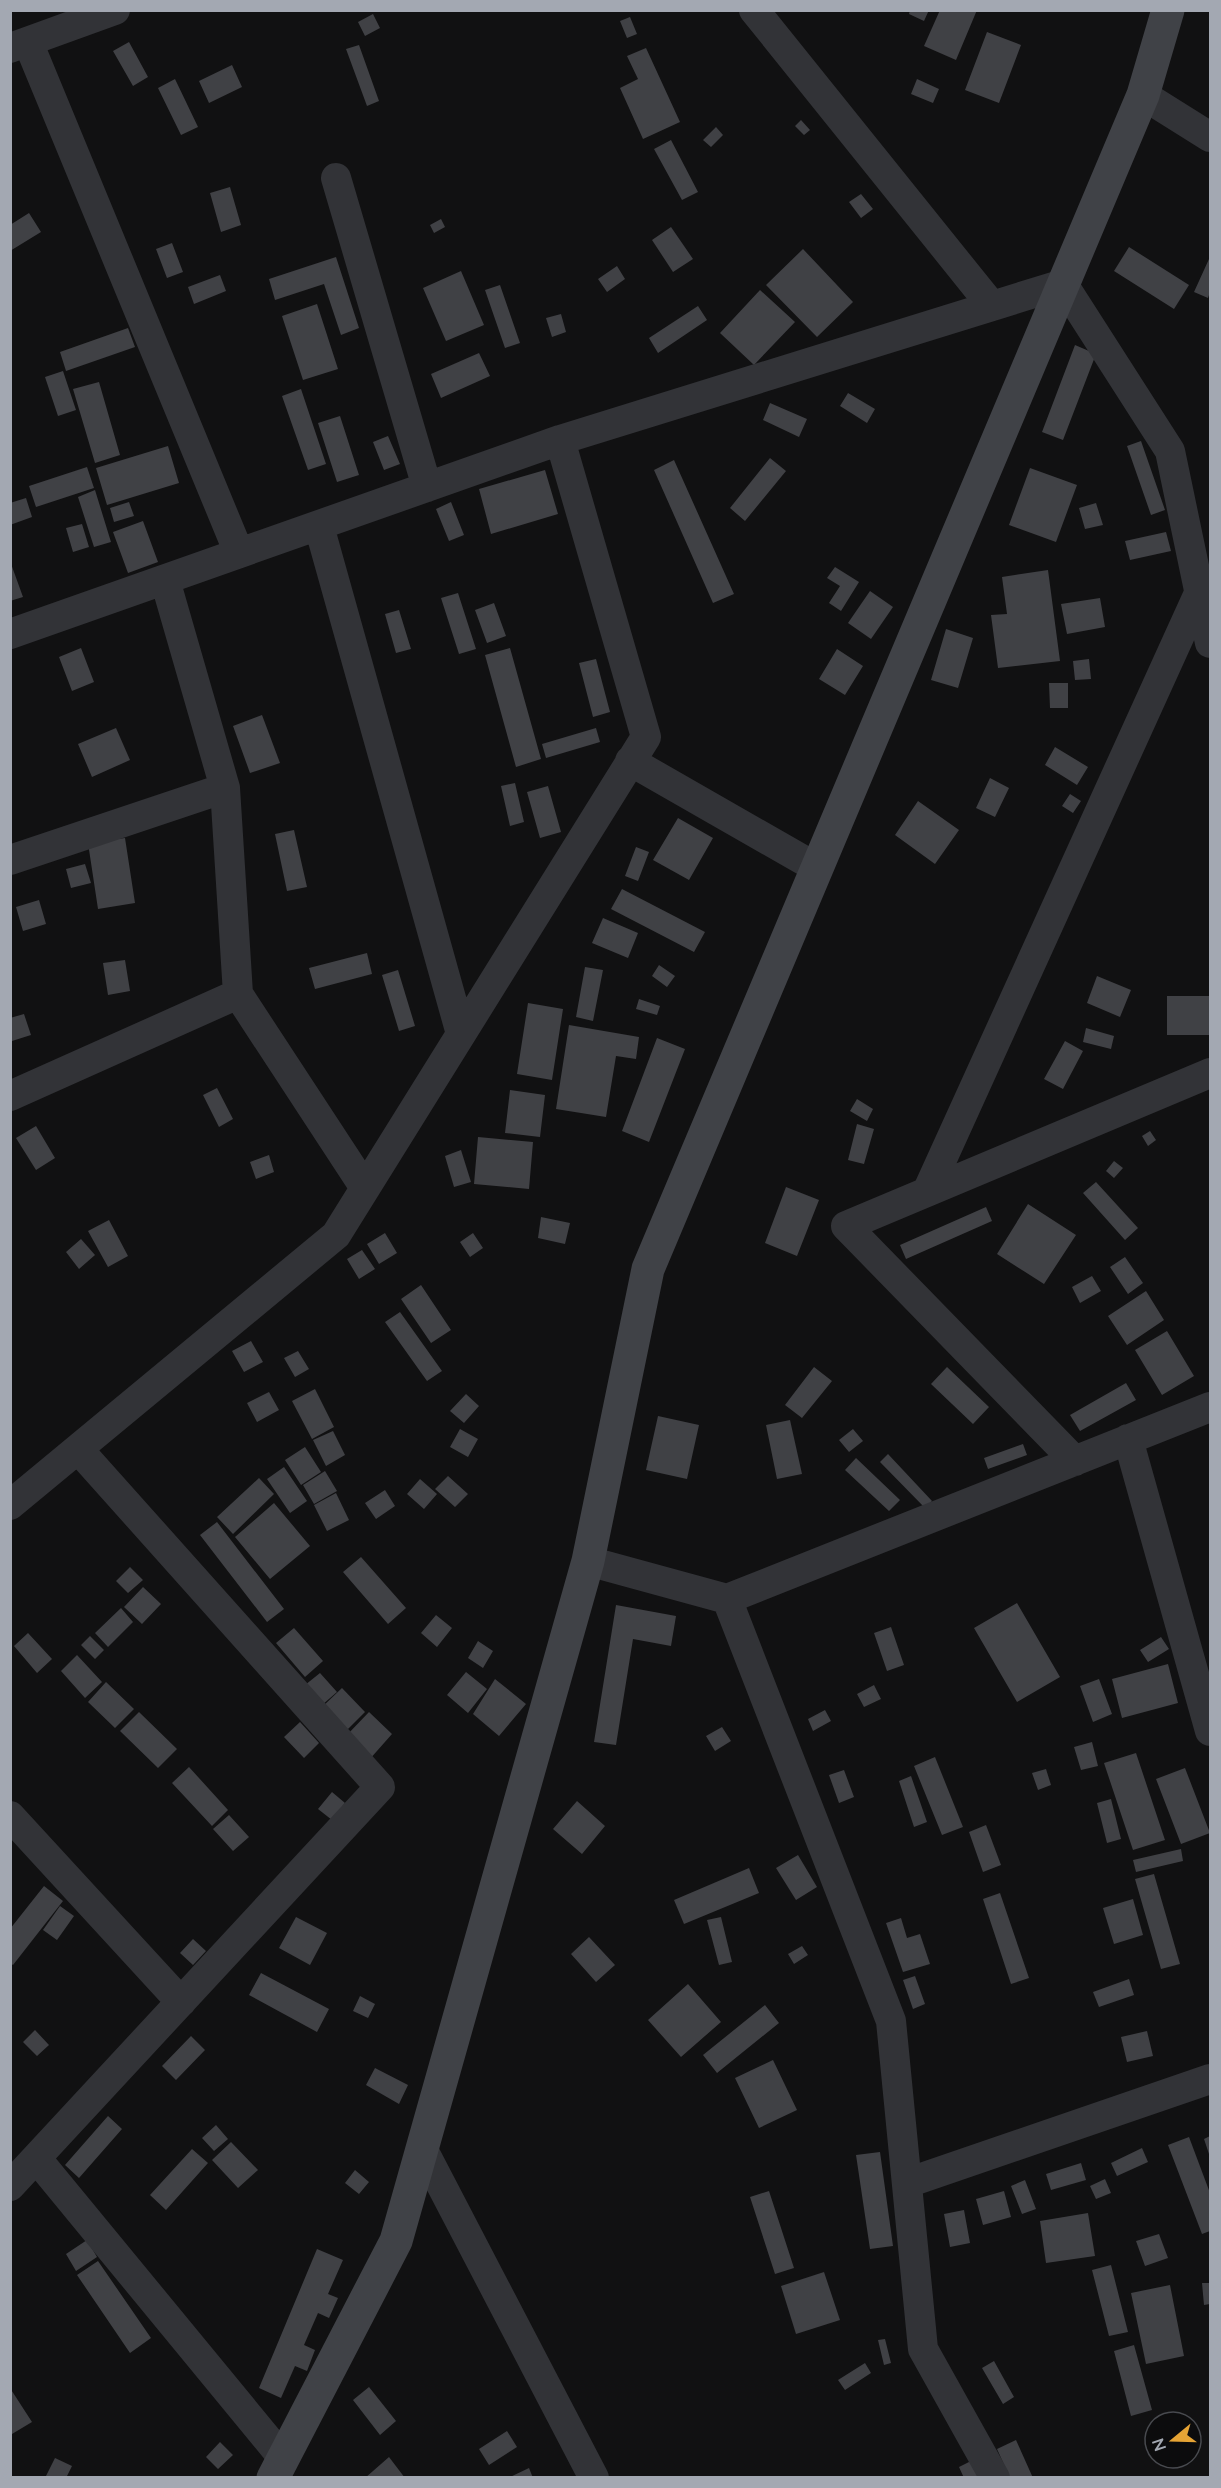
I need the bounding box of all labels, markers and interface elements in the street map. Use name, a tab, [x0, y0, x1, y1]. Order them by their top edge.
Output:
north arrow	[1143, 2410, 1203, 2470]
text: N	[1147, 2436, 1169, 2454]

